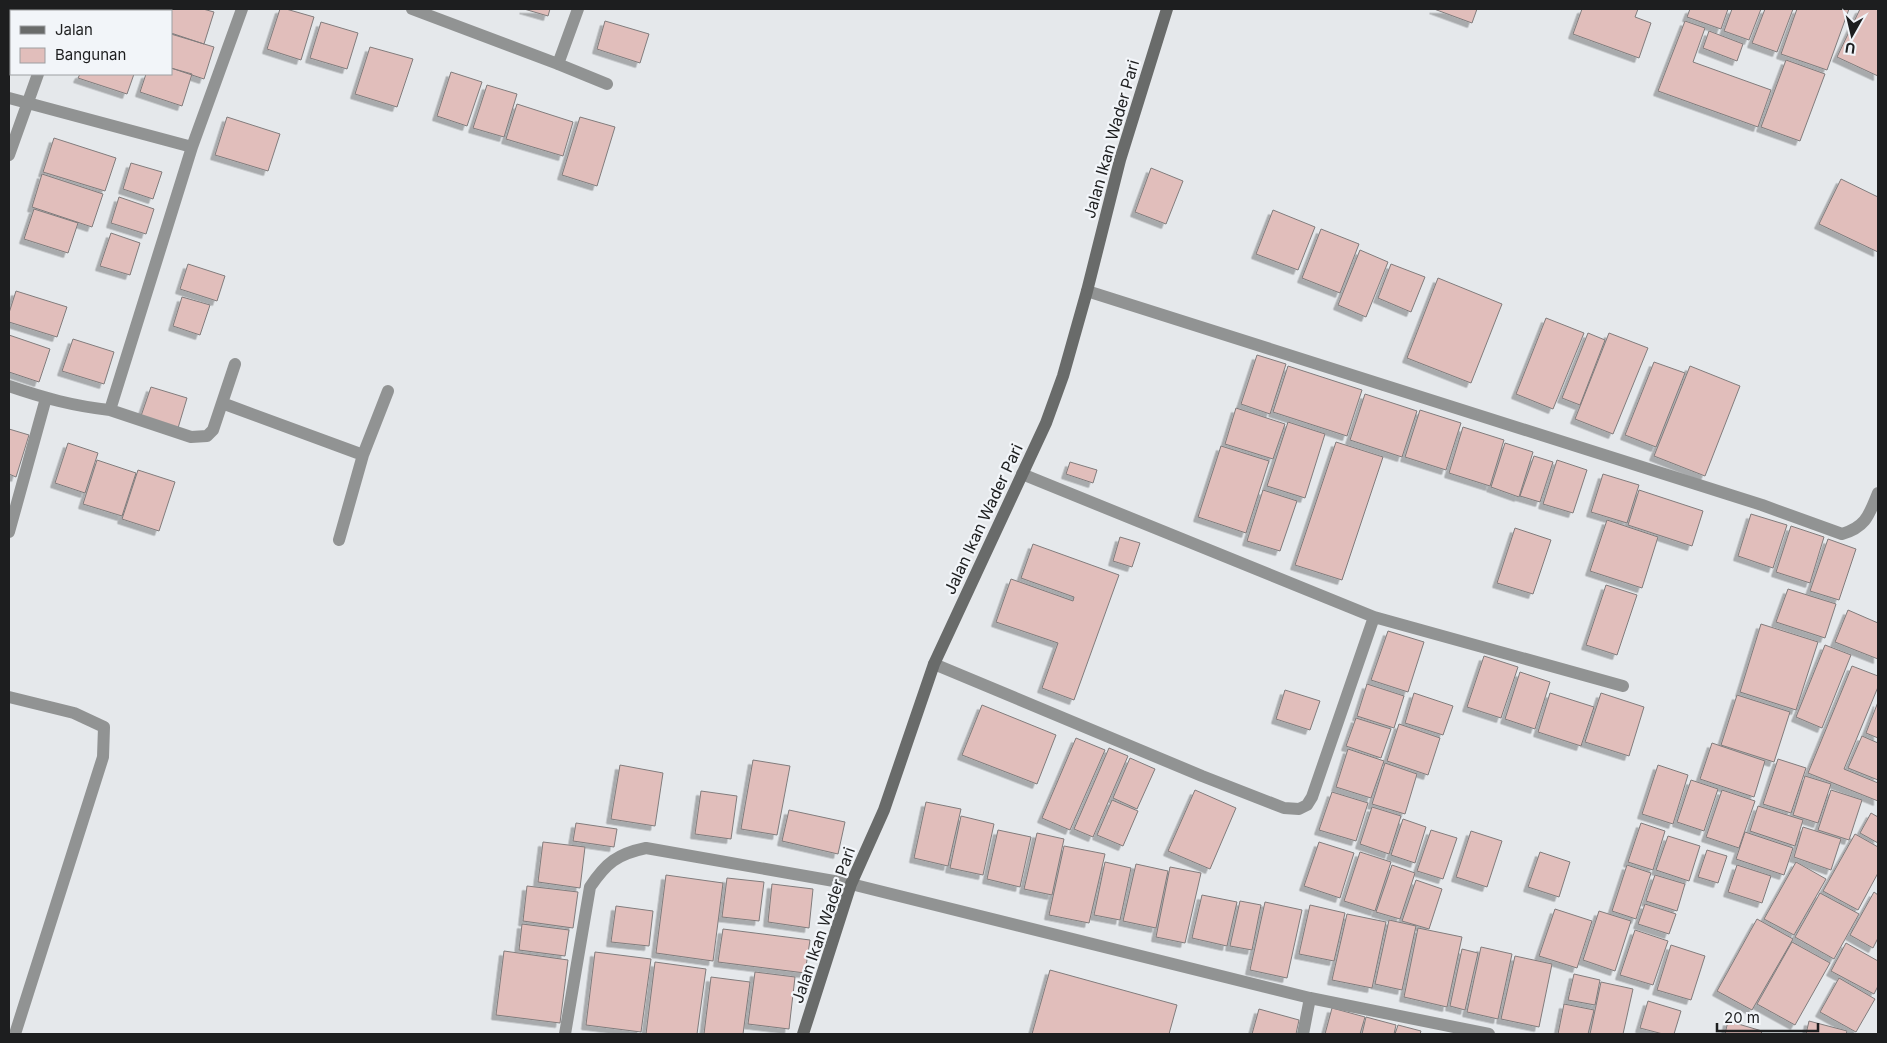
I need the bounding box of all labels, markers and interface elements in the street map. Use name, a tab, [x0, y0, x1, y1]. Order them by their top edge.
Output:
legend	[10, 10, 172, 75]
north arrow	[1827, 10, 1877, 60]
text: Jalan	[55, 20, 93, 39]
text: U	[1844, 39, 1856, 57]
text: Bangunan	[55, 45, 126, 64]
street label: Jalan Ikan Wader Pari	[1079, 57, 1143, 221]
street label: Jalan Ikan Wader Pari	[939, 441, 1027, 597]
street label: Jalan Ikan Wader Pari	[787, 844, 859, 1006]
scale bar	[1717, 1000, 1818, 1032]
text: 20 m	[1724, 1008, 1760, 1027]

